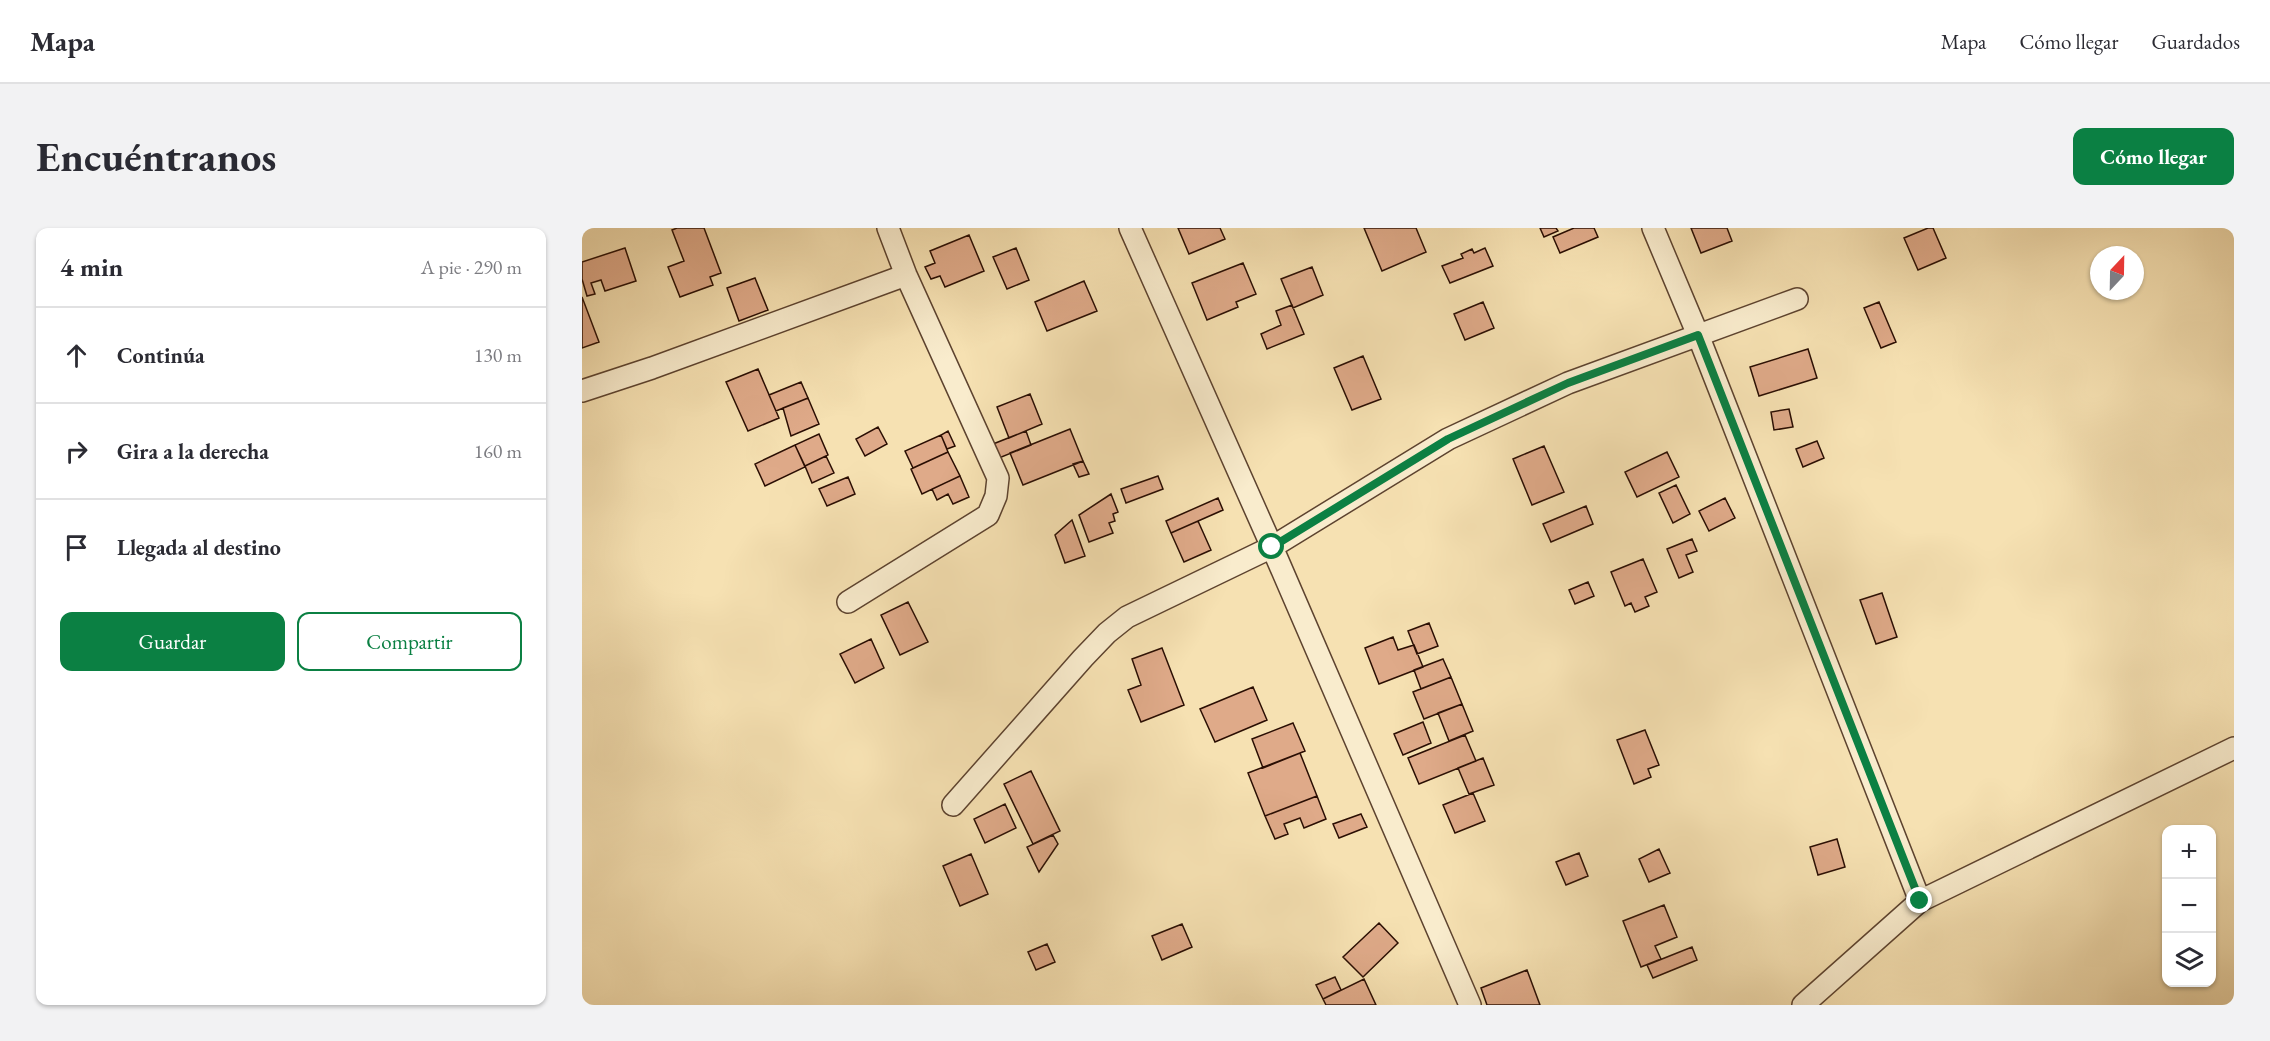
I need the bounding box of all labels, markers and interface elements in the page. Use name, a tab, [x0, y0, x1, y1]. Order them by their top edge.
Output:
text: Mapa	[30, 23, 95, 59]
text: Mapa	[1941, 28, 1986, 55]
text: Cómo llegar	[2019, 28, 2118, 55]
text: Guardados	[2151, 28, 2240, 55]
button: Cómo llegar	[2073, 128, 2234, 185]
text: Encuéntranos	[36, 129, 276, 184]
north arrow	[2090, 246, 2144, 300]
text: 4 min	[60, 250, 123, 284]
text: A pie · 290 m	[421, 254, 522, 280]
icon: ahead	[60, 339, 93, 372]
text: Continúa	[117, 341, 205, 370]
text: 130 m	[474, 342, 522, 368]
icon: right	[60, 435, 93, 468]
text: Gira a la derecha	[117, 437, 269, 466]
text: 160 m	[474, 438, 522, 464]
icon: arrive	[60, 531, 93, 564]
text: Llegada al destino	[117, 533, 281, 562]
route start	[1258, 533, 1284, 559]
button: Guardar	[60, 612, 285, 671]
button: Compartir	[297, 612, 522, 671]
map controls	[2162, 825, 2216, 987]
button: +	[2162, 825, 2216, 879]
button: −	[2162, 879, 2216, 933]
route end	[1906, 887, 1932, 913]
button: layers	[2162, 933, 2216, 987]

